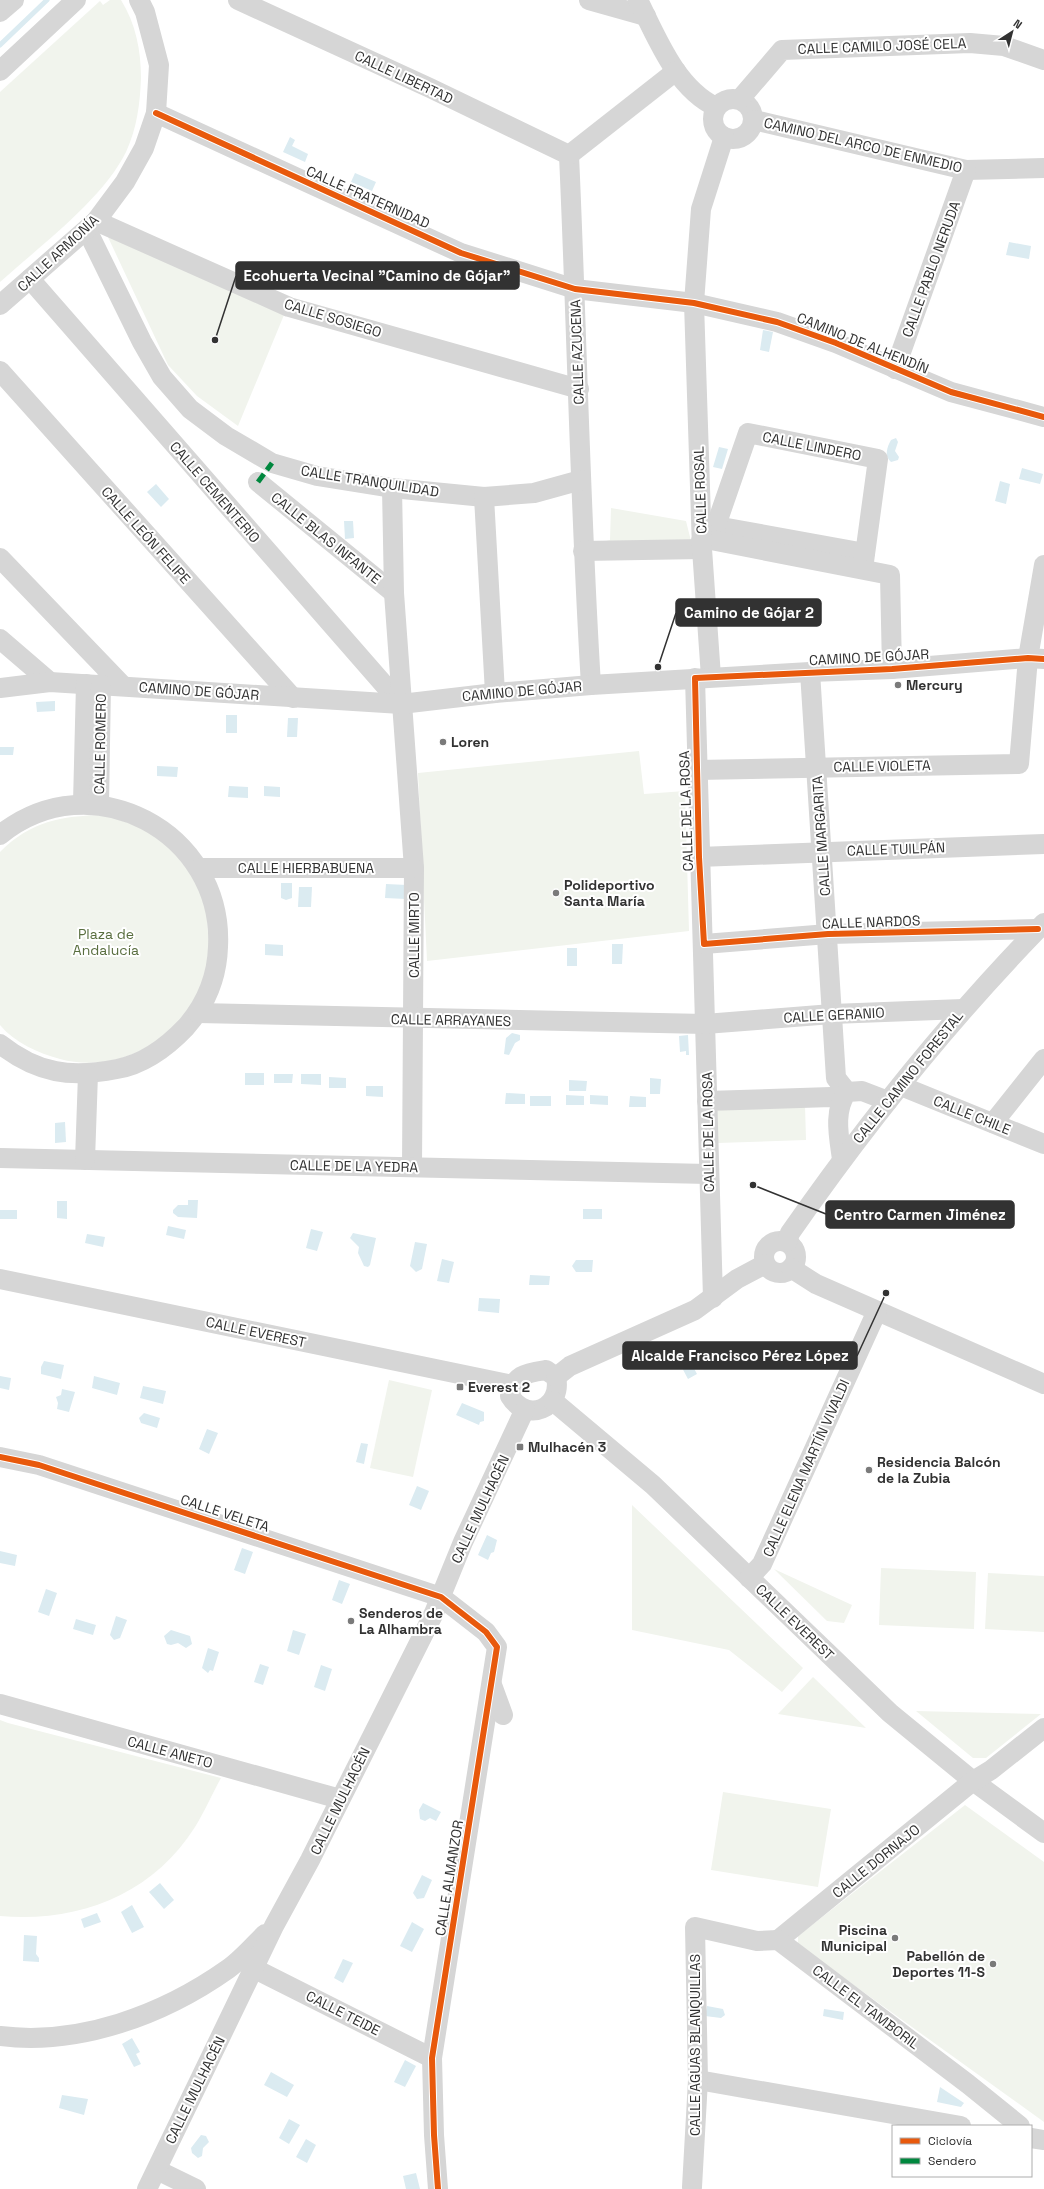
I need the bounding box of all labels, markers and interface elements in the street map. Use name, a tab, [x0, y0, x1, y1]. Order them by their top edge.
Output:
north arrow	[992, 12, 1032, 52]
text: N	[1011, 16, 1025, 32]
street label: CALLE CAMILO JOSÉ CELA	[797, 34, 967, 58]
street label: CALLE LIBERTAD	[352, 46, 456, 108]
street label: CAMINO DEL ARCO DE ENMEDIO	[762, 113, 964, 177]
street label: CALLE FRATERNIDAD	[303, 162, 433, 232]
street label: CALLE PABLO NERUDA	[898, 198, 964, 340]
street label: CALLE ARMONÍA	[13, 211, 103, 295]
callout: Ecohuerta Vecinal "Camino de Gójar"	[236, 262, 519, 289]
text: Ecohuerta Vecinal "Camino de Gójar"	[244, 266, 510, 285]
street label: CALLE SOSIEGO	[282, 295, 384, 341]
street label: CALLE AZUCENA	[566, 299, 588, 405]
street label: CAMINO DE ALHENDÍN	[794, 308, 932, 378]
street label: CALLE LINDERO	[761, 428, 863, 464]
street label: CALLE CEMENTERIO	[166, 438, 264, 546]
street label: CALLE ROSAL	[689, 446, 711, 534]
street label: CALLE TRANQUILIDAD	[300, 461, 440, 501]
street label: CALLE LEÓN FELIPE	[97, 483, 195, 588]
street label: CALLE BLAS INFANTE	[267, 488, 385, 588]
callout: Camino de Gójar 2	[676, 599, 821, 626]
text: Camino de Gójar 2	[684, 603, 814, 622]
street label: CAMINO DE GÓJAR	[808, 645, 930, 669]
place label: Mercury	[906, 676, 963, 694]
street label: CAMINO DE GÓJAR	[461, 677, 583, 705]
street label: CAMINO DE GÓJAR	[138, 678, 260, 704]
marker: Mercury	[893, 680, 903, 690]
street label: CALLE ROMERO	[90, 693, 110, 795]
place label: Loren	[451, 733, 489, 751]
marker: Loren	[438, 737, 448, 747]
street label: CALLE DE LA ROSA	[675, 750, 697, 872]
street label: CALLE VIOLETA	[833, 756, 931, 776]
street label: CALLE MARGARITA	[808, 775, 834, 897]
street label: CALLE TUILPÁN	[846, 838, 946, 860]
street label: CALLE HIERBABUENA	[238, 859, 374, 877]
place label: Polideportivo Santa María	[564, 876, 655, 910]
marker: Polideportivo Santa María	[551, 888, 561, 898]
street label: CALLE MIRTO	[405, 892, 423, 978]
street label: CALLE NARDOS	[821, 911, 921, 933]
park label: Plaza de Andalucía	[73, 925, 139, 959]
street label: CALLE GERANIO	[783, 1003, 885, 1027]
street label: CALLE CAMINO FORESTAL	[849, 1007, 967, 1147]
street label: CALLE ARRAYANES	[391, 1010, 511, 1030]
street label: CALLE DE LA ROSA	[698, 1071, 718, 1192]
street label: CALLE CHILE	[931, 1091, 1013, 1139]
street label: CALLE DE LA YEDRA	[290, 1156, 418, 1176]
callout: Centro Carmen Jiménez	[826, 1201, 1014, 1228]
text: Centro Carmen Jiménez	[834, 1205, 1006, 1224]
street label: CALLE EVEREST	[204, 1313, 308, 1351]
callout: Alcalde Francisco Pérez López	[623, 1342, 857, 1369]
text: Alcalde Francisco Pérez López	[631, 1346, 849, 1365]
street label: CALLE ELENA MARTÍN VIVALDI	[759, 1376, 853, 1560]
place label: Everest 2	[468, 1378, 530, 1396]
marker: Everest 2	[455, 1382, 465, 1392]
place label: Mulhacén 3	[528, 1438, 606, 1456]
marker: Mulhacén 3	[515, 1442, 525, 1452]
street label: CALLE MULHACÉN	[447, 1452, 513, 1566]
place label: Residencia Balcón de la Zubia	[877, 1453, 1001, 1487]
marker: Residencia Balcón de la Zubia	[864, 1465, 874, 1475]
street label: CALLE VELETA	[178, 1490, 272, 1536]
street label: CALLE EVEREST	[752, 1580, 838, 1664]
place label: Senderos de La Alhambra	[359, 1604, 443, 1638]
marker: Senderos de La Alhambra	[346, 1616, 356, 1626]
street label: CALLE ANETO	[125, 1732, 215, 1772]
street label: CALLE MULHACÉN	[306, 1744, 374, 1858]
street label: CALLE ALMANZOR	[431, 1819, 467, 1937]
street label: CALLE DORNAJO	[829, 1820, 923, 1902]
place label: Piscina Municipal	[821, 1921, 887, 1955]
marker: Piscina Municipal	[890, 1933, 900, 1943]
place label: Pabellón de Deportes 11-S	[892, 1947, 986, 1981]
street label: CALLE AGUAS BLANQUILLAS	[686, 1954, 704, 2136]
marker: Pabellón de Deportes 11-S	[988, 1959, 998, 1969]
street label: CALLE EL TAMBORIL	[809, 1961, 923, 2053]
street label: CALLE TEIDE	[303, 1987, 383, 2039]
street label: CALLE MULHACÉN	[161, 2033, 229, 2147]
legend	[892, 2125, 1032, 2177]
text: Ciclovía	[928, 2133, 972, 2149]
text: Sendero	[928, 2153, 976, 2169]

